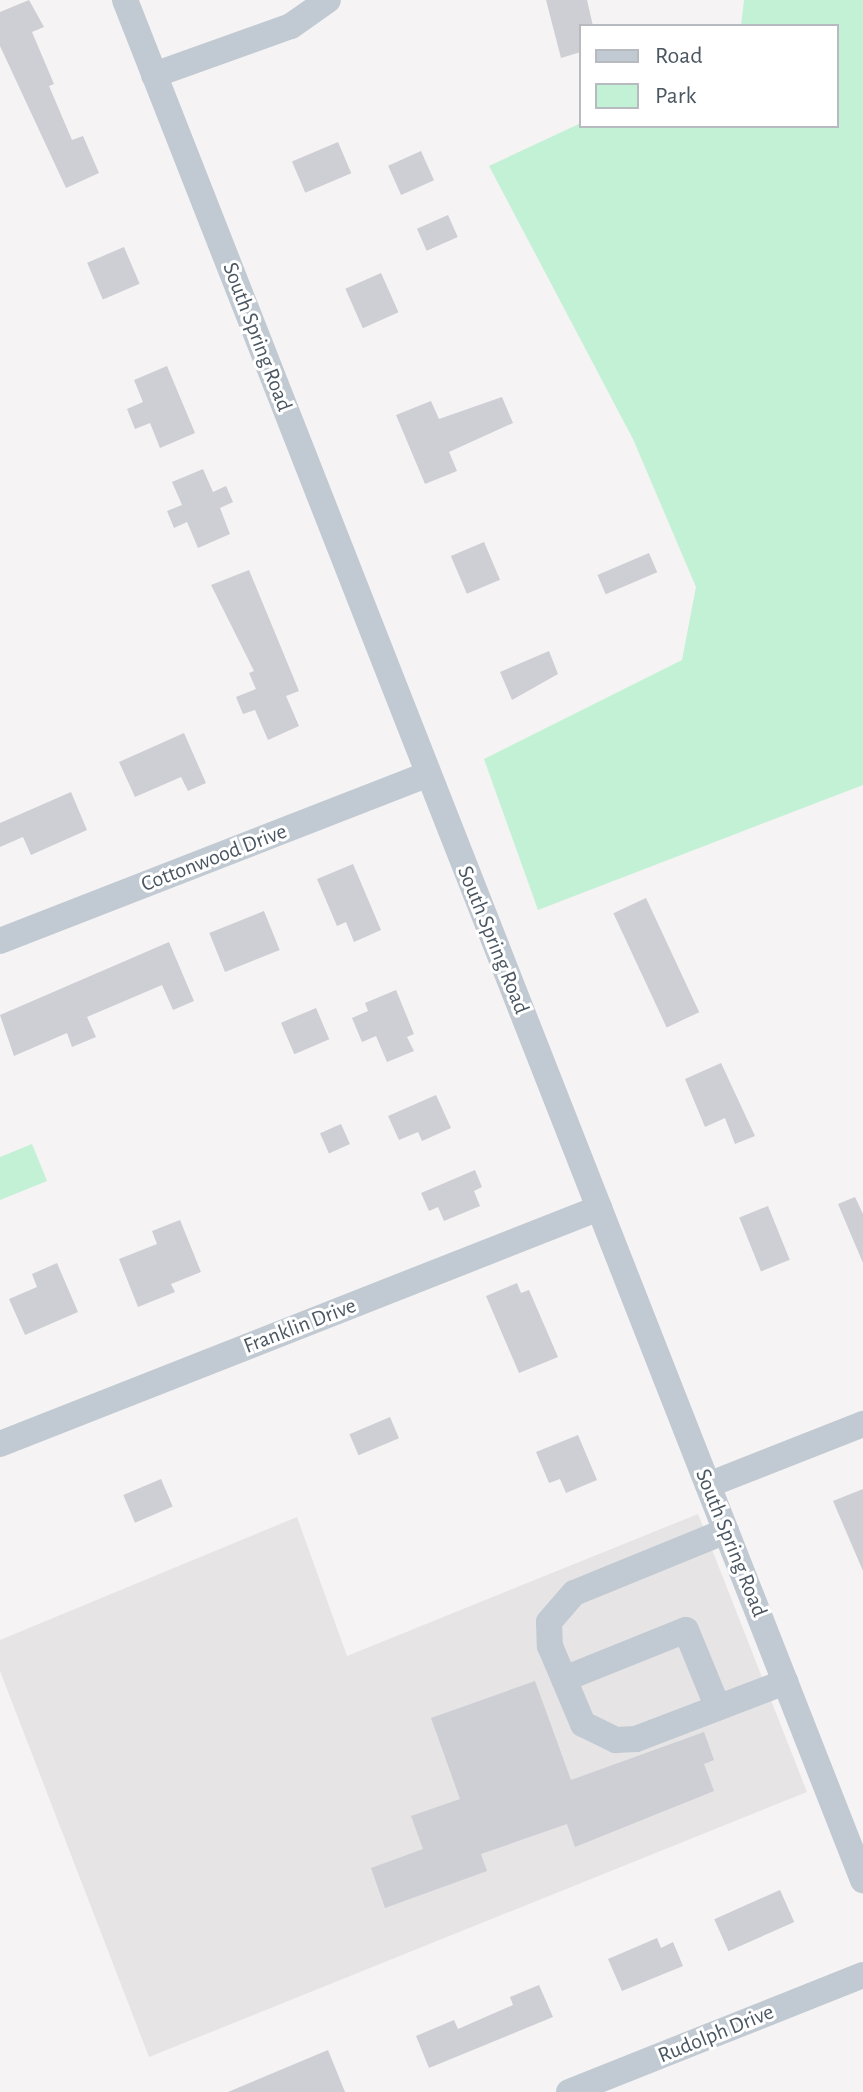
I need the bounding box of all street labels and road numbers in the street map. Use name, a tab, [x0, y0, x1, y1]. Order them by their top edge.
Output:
street label: South Spring Road	[216, 259, 298, 415]
street label: Cottonwood Drive	[137, 818, 291, 898]
street label: South Spring Road	[451, 862, 535, 1018]
street label: Franklin Drive	[240, 1292, 360, 1360]
street label: South Spring Road	[689, 1465, 773, 1621]
street label: Rudolph Drive	[654, 1999, 778, 2069]

